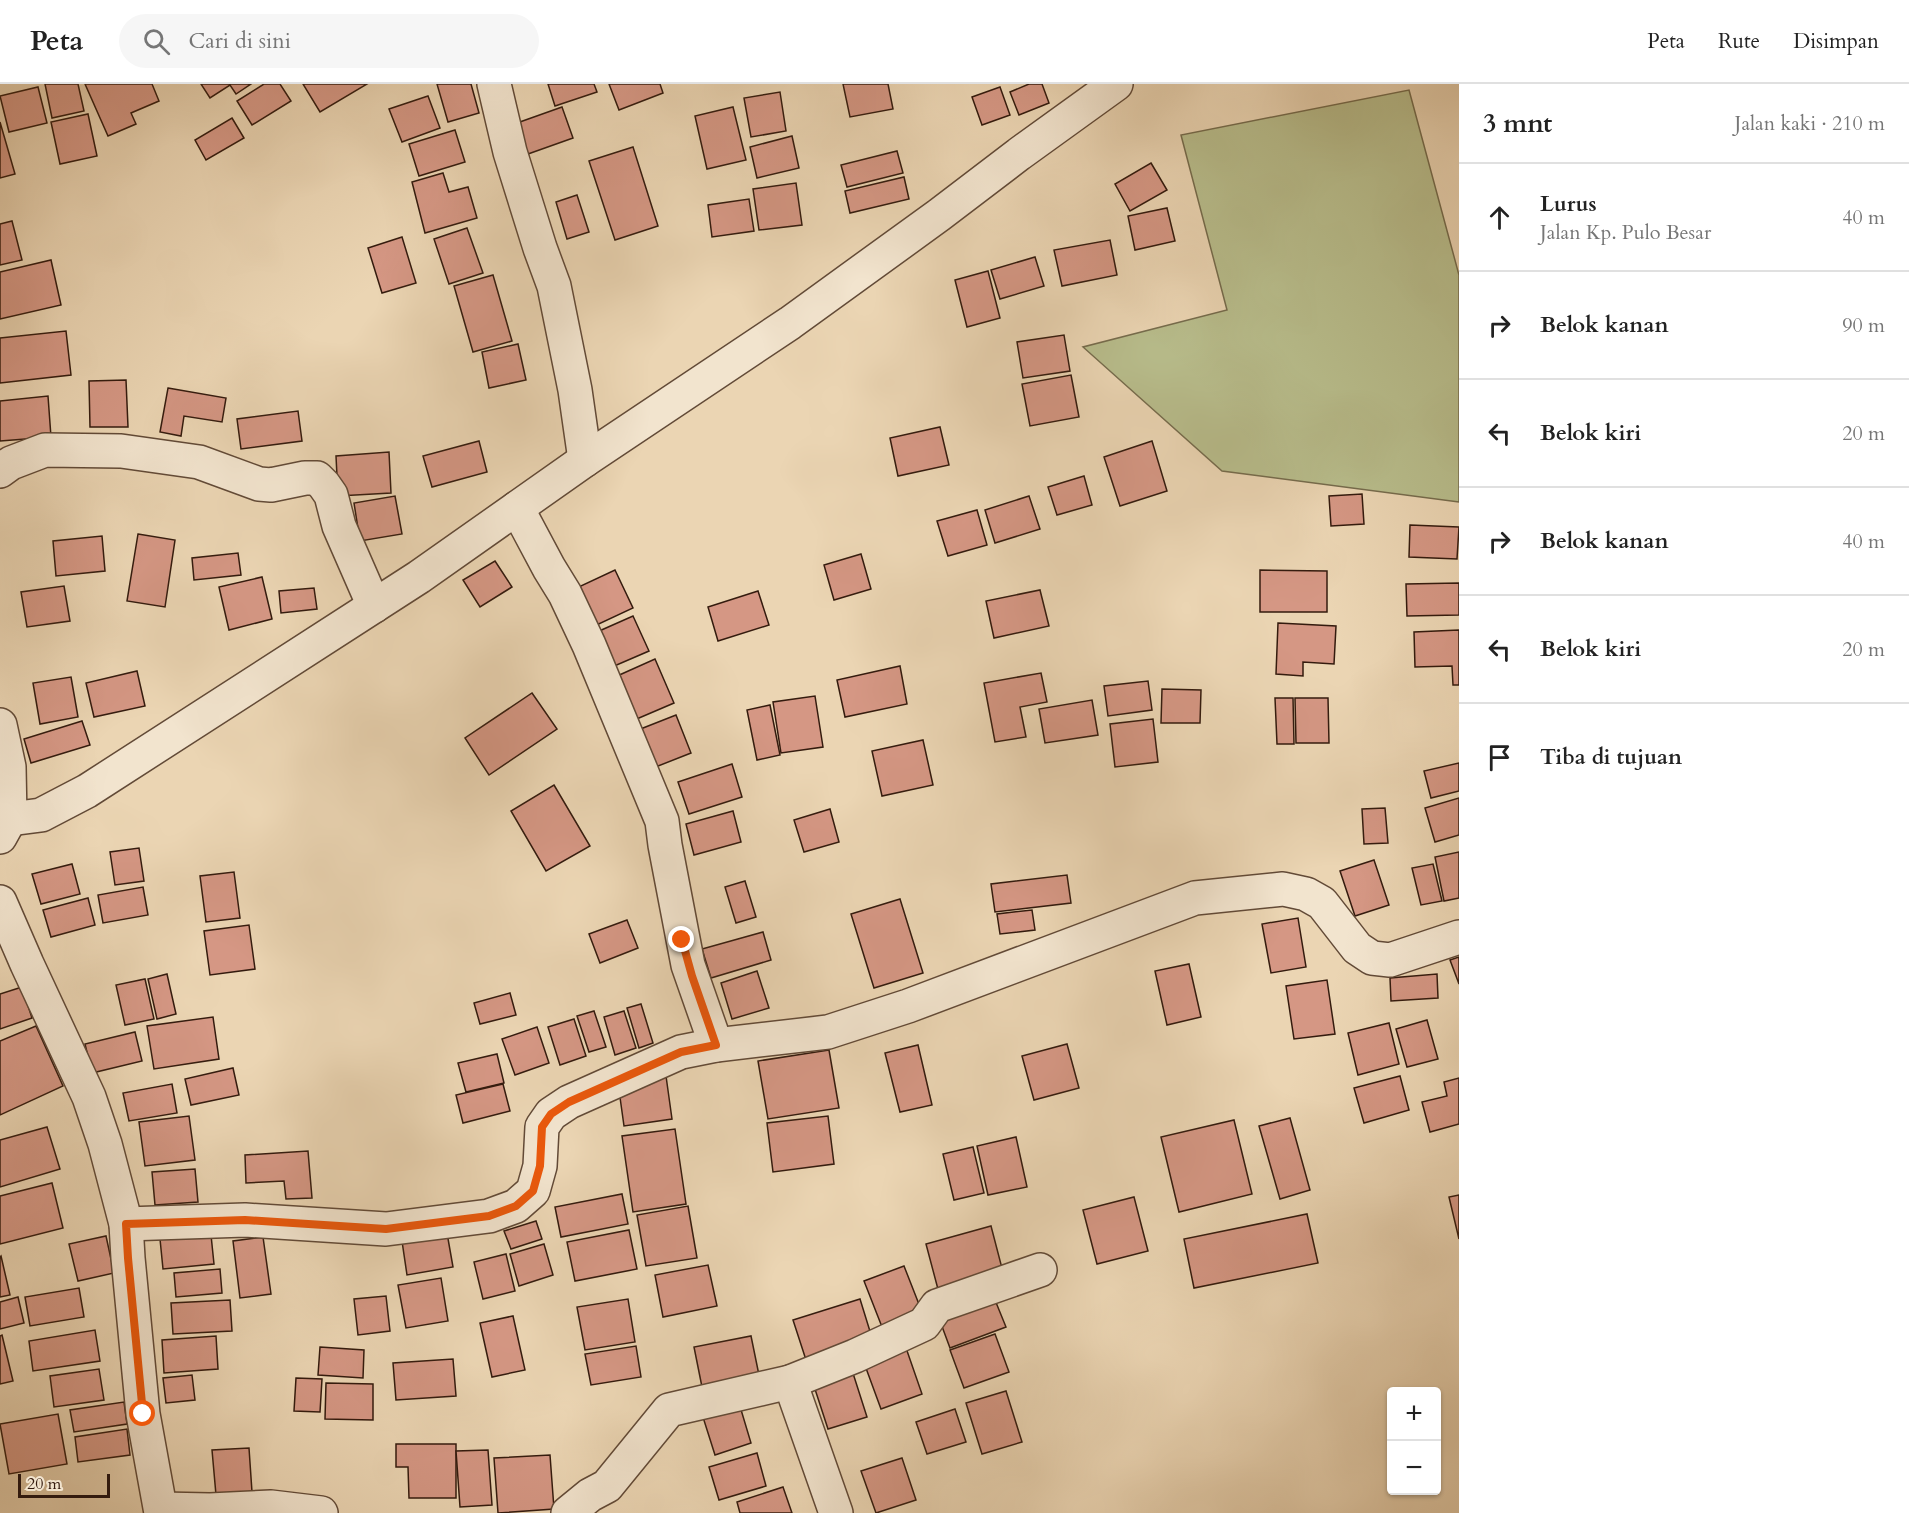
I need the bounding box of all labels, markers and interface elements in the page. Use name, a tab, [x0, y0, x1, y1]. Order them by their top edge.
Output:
search box	[119, 14, 539, 68]
text: Peta	[30, 22, 83, 60]
icon: search	[140, 25, 173, 58]
text: Cari di sini	[188, 26, 291, 56]
text: Peta	[1647, 27, 1685, 56]
text: Rute	[1718, 27, 1760, 56]
text: Disimpan	[1793, 27, 1879, 56]
text: 3 mnt	[1483, 106, 1552, 141]
text: Jalan kaki · 210 m	[1735, 110, 1885, 137]
text: Lurus	[1540, 189, 1597, 219]
icon: ahead	[1483, 201, 1516, 234]
text: 40 m	[1842, 204, 1885, 231]
text: Jalan Kp. Pulo Besar	[1540, 219, 1711, 246]
icon: right	[1483, 309, 1516, 342]
text: Belok kanan	[1540, 310, 1669, 340]
text: 90 m	[1842, 312, 1885, 339]
icon: left	[1483, 417, 1516, 450]
text: Belok kiri	[1540, 418, 1641, 448]
text: 20 m	[1842, 420, 1885, 447]
icon: right	[1483, 525, 1516, 558]
text: Belok kanan	[1540, 526, 1669, 556]
text: 40 m	[1842, 528, 1885, 555]
icon: left	[1483, 633, 1516, 666]
text: Belok kiri	[1540, 634, 1641, 664]
text: 20 m	[1842, 636, 1885, 663]
icon: arrive	[1483, 741, 1516, 774]
text: Tiba di tujuan	[1540, 742, 1682, 772]
route end	[668, 926, 694, 952]
map controls	[1387, 1387, 1441, 1495]
button: +	[1387, 1387, 1441, 1441]
route start	[129, 1400, 155, 1426]
button: −	[1387, 1441, 1441, 1495]
scale bar	[18, 1471, 110, 1498]
text: 20 m	[27, 1473, 61, 1495]

